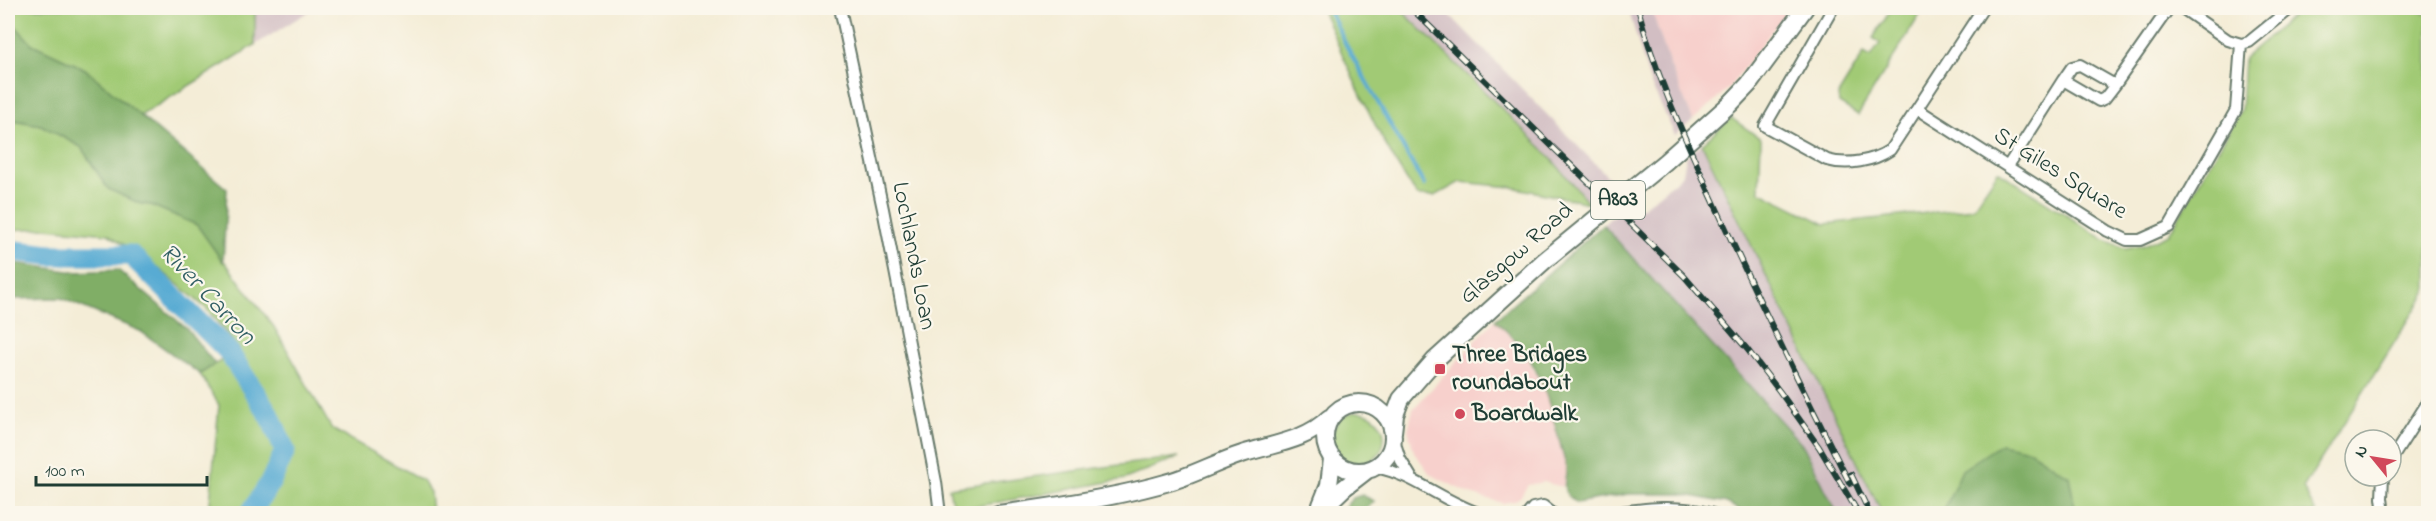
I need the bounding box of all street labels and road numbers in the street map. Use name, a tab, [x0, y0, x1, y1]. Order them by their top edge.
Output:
street label: St Giles Square	[1986, 119, 2134, 229]
street label: Lochlands Loan	[882, 179, 944, 333]
road number: A803	[1591, 181, 1645, 219]
street label: Glasgow Road	[1452, 194, 1582, 314]

